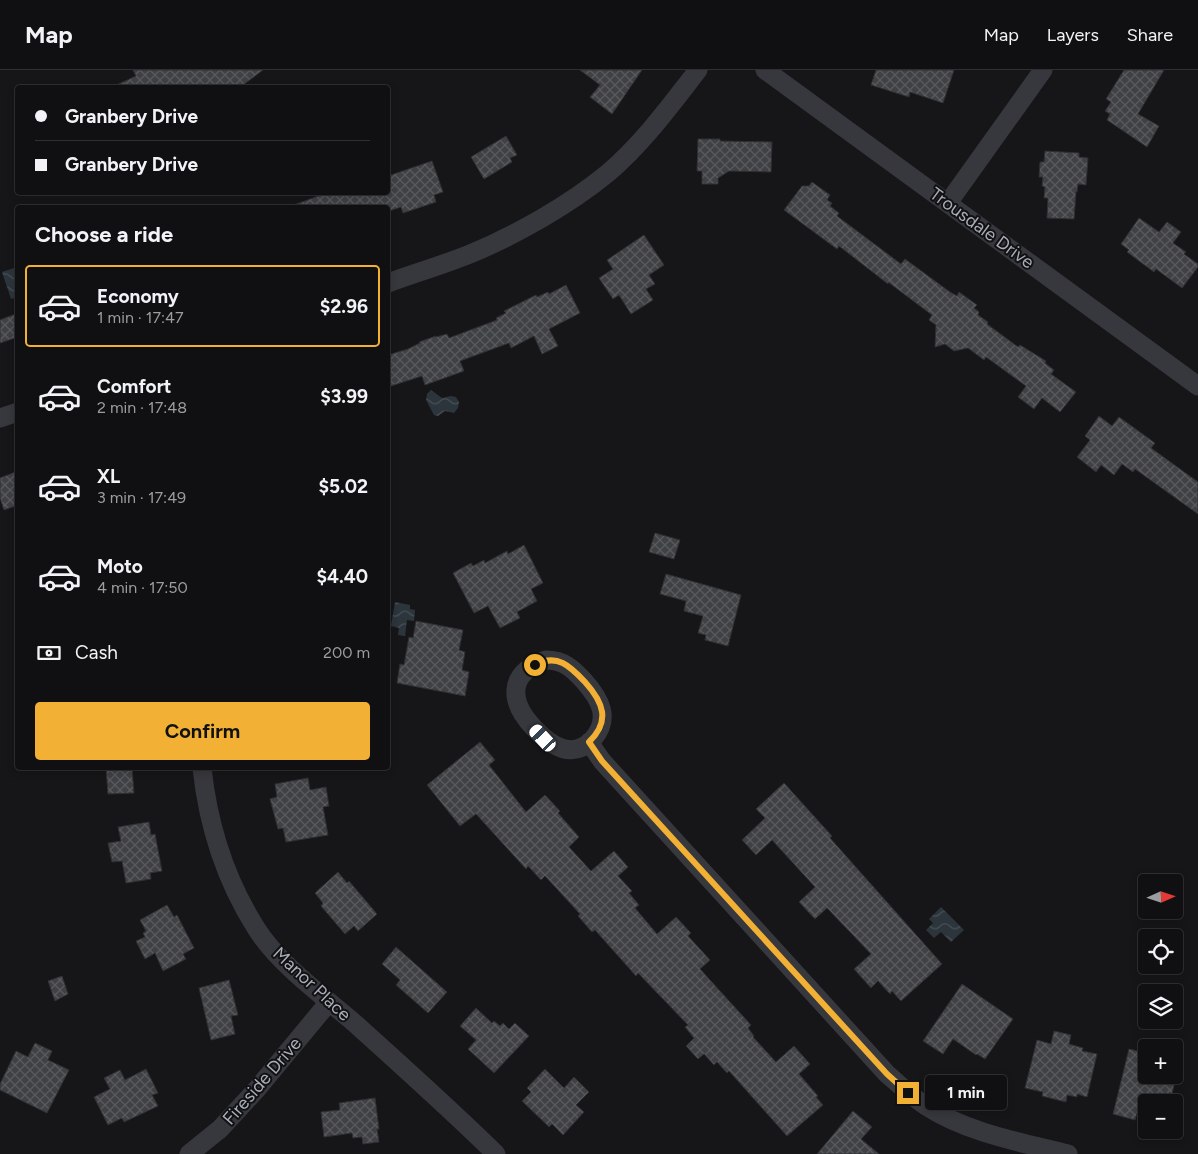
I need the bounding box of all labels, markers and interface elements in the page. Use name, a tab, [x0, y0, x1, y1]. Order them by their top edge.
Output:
text: Map	[25, 20, 73, 49]
text: Map	[984, 24, 1019, 46]
text: Layers	[1047, 24, 1099, 46]
text: Share	[1127, 24, 1173, 46]
text: Granbery Drive	[65, 105, 198, 128]
text: Granbery Drive	[65, 153, 198, 176]
street label: Trousdale Drive	[926, 183, 1039, 273]
text: Choose a ride	[35, 221, 173, 248]
icon: car	[37, 284, 82, 329]
text: Economy	[97, 285, 179, 308]
text: $2.96	[320, 295, 368, 318]
text: 1 min · 17:47	[97, 308, 184, 327]
icon: car	[37, 374, 82, 419]
text: Comfort	[97, 375, 172, 398]
text: $3.99	[320, 385, 368, 408]
text: 2 min · 17:48	[97, 398, 187, 417]
icon: car	[37, 464, 82, 509]
text: XL	[97, 465, 120, 488]
text: $5.02	[318, 475, 368, 498]
text: 3 min · 17:49	[97, 488, 186, 507]
icon: car	[37, 554, 82, 599]
text: Moto	[97, 555, 143, 578]
text: $4.40	[316, 565, 368, 588]
text: 4 min · 17:50	[97, 578, 188, 597]
icon: cash	[35, 639, 63, 667]
text: Cash	[75, 641, 118, 664]
text: 200 m	[323, 643, 370, 662]
route start	[524, 654, 546, 676]
button: Confirm	[35, 702, 370, 760]
car	[527, 722, 558, 754]
north arrow	[1138, 874, 1182, 919]
map controls	[1138, 874, 1183, 1139]
button: locate	[1138, 929, 1183, 974]
street label: Manor Place	[268, 942, 356, 1026]
button: layers	[1138, 984, 1183, 1029]
street label: Fireside Drive	[218, 1033, 306, 1129]
button: +	[1138, 1039, 1183, 1084]
callout: 1 min	[926, 1076, 1008, 1110]
route end	[897, 1082, 919, 1104]
text: 1 min	[947, 1083, 985, 1102]
button: −	[1138, 1094, 1183, 1139]

